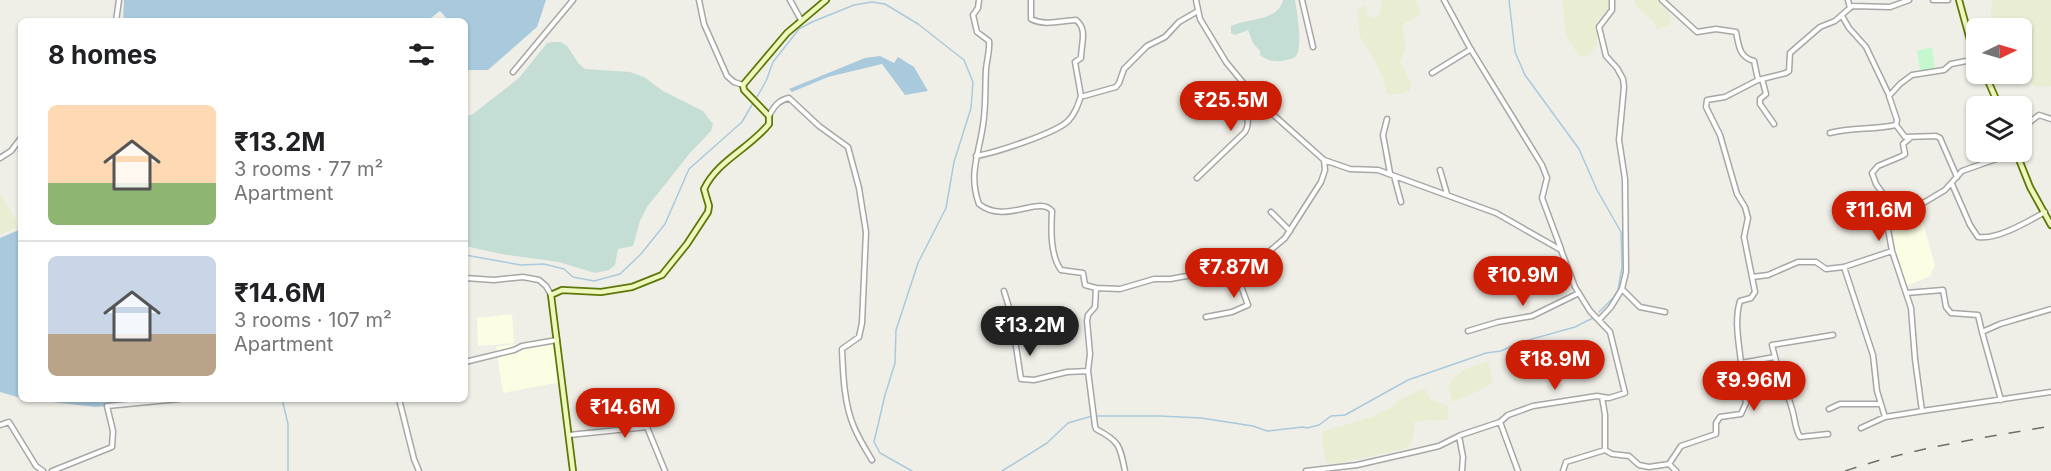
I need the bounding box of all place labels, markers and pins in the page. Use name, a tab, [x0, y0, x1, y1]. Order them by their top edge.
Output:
pin: ₹25.5M	[1182, 81, 1280, 132]
pin: ₹11.6M	[1830, 191, 1928, 242]
pin: ₹7.87M	[1185, 248, 1283, 299]
pin: ₹10.9M	[1474, 256, 1572, 307]
pin: ₹13.2M	[981, 306, 1079, 357]
pin: ₹18.9M	[1506, 340, 1604, 391]
pin: ₹9.96M	[1705, 361, 1803, 412]
pin: ₹14.6M	[576, 388, 674, 439]

